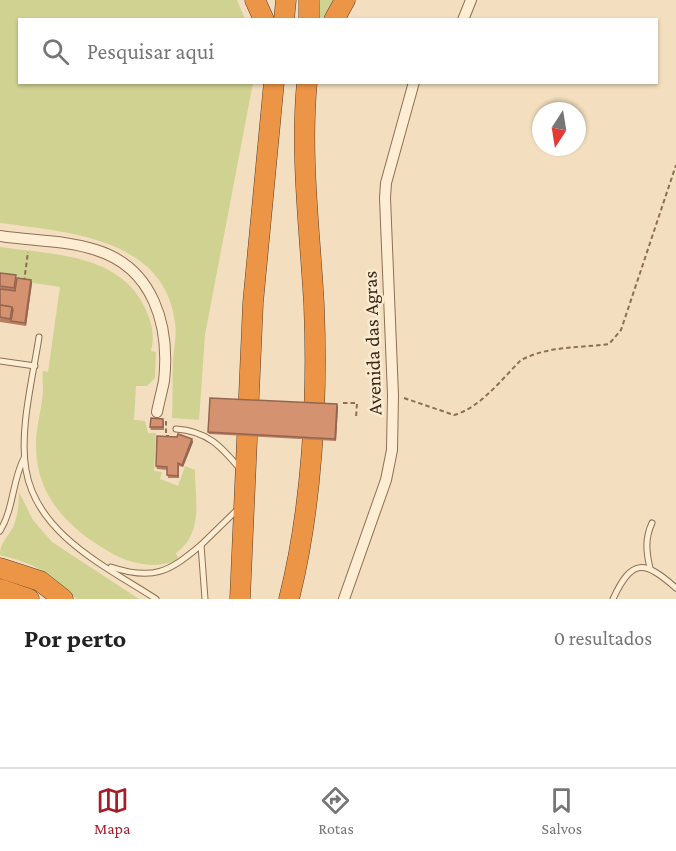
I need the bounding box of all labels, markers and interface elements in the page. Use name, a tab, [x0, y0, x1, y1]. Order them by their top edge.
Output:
search box	[18, 18, 658, 84]
icon: search	[39, 35, 72, 68]
text: Pesquisar aqui	[87, 39, 214, 64]
north arrow	[532, 102, 586, 156]
street label: Avenida das Agras	[358, 270, 387, 416]
text: Por perto	[24, 624, 126, 653]
text: 0 resultados	[554, 627, 652, 649]
tab: Mapa	[94, 784, 130, 837]
tab: Rotas	[318, 784, 354, 837]
tab: Salvos	[542, 784, 582, 837]

